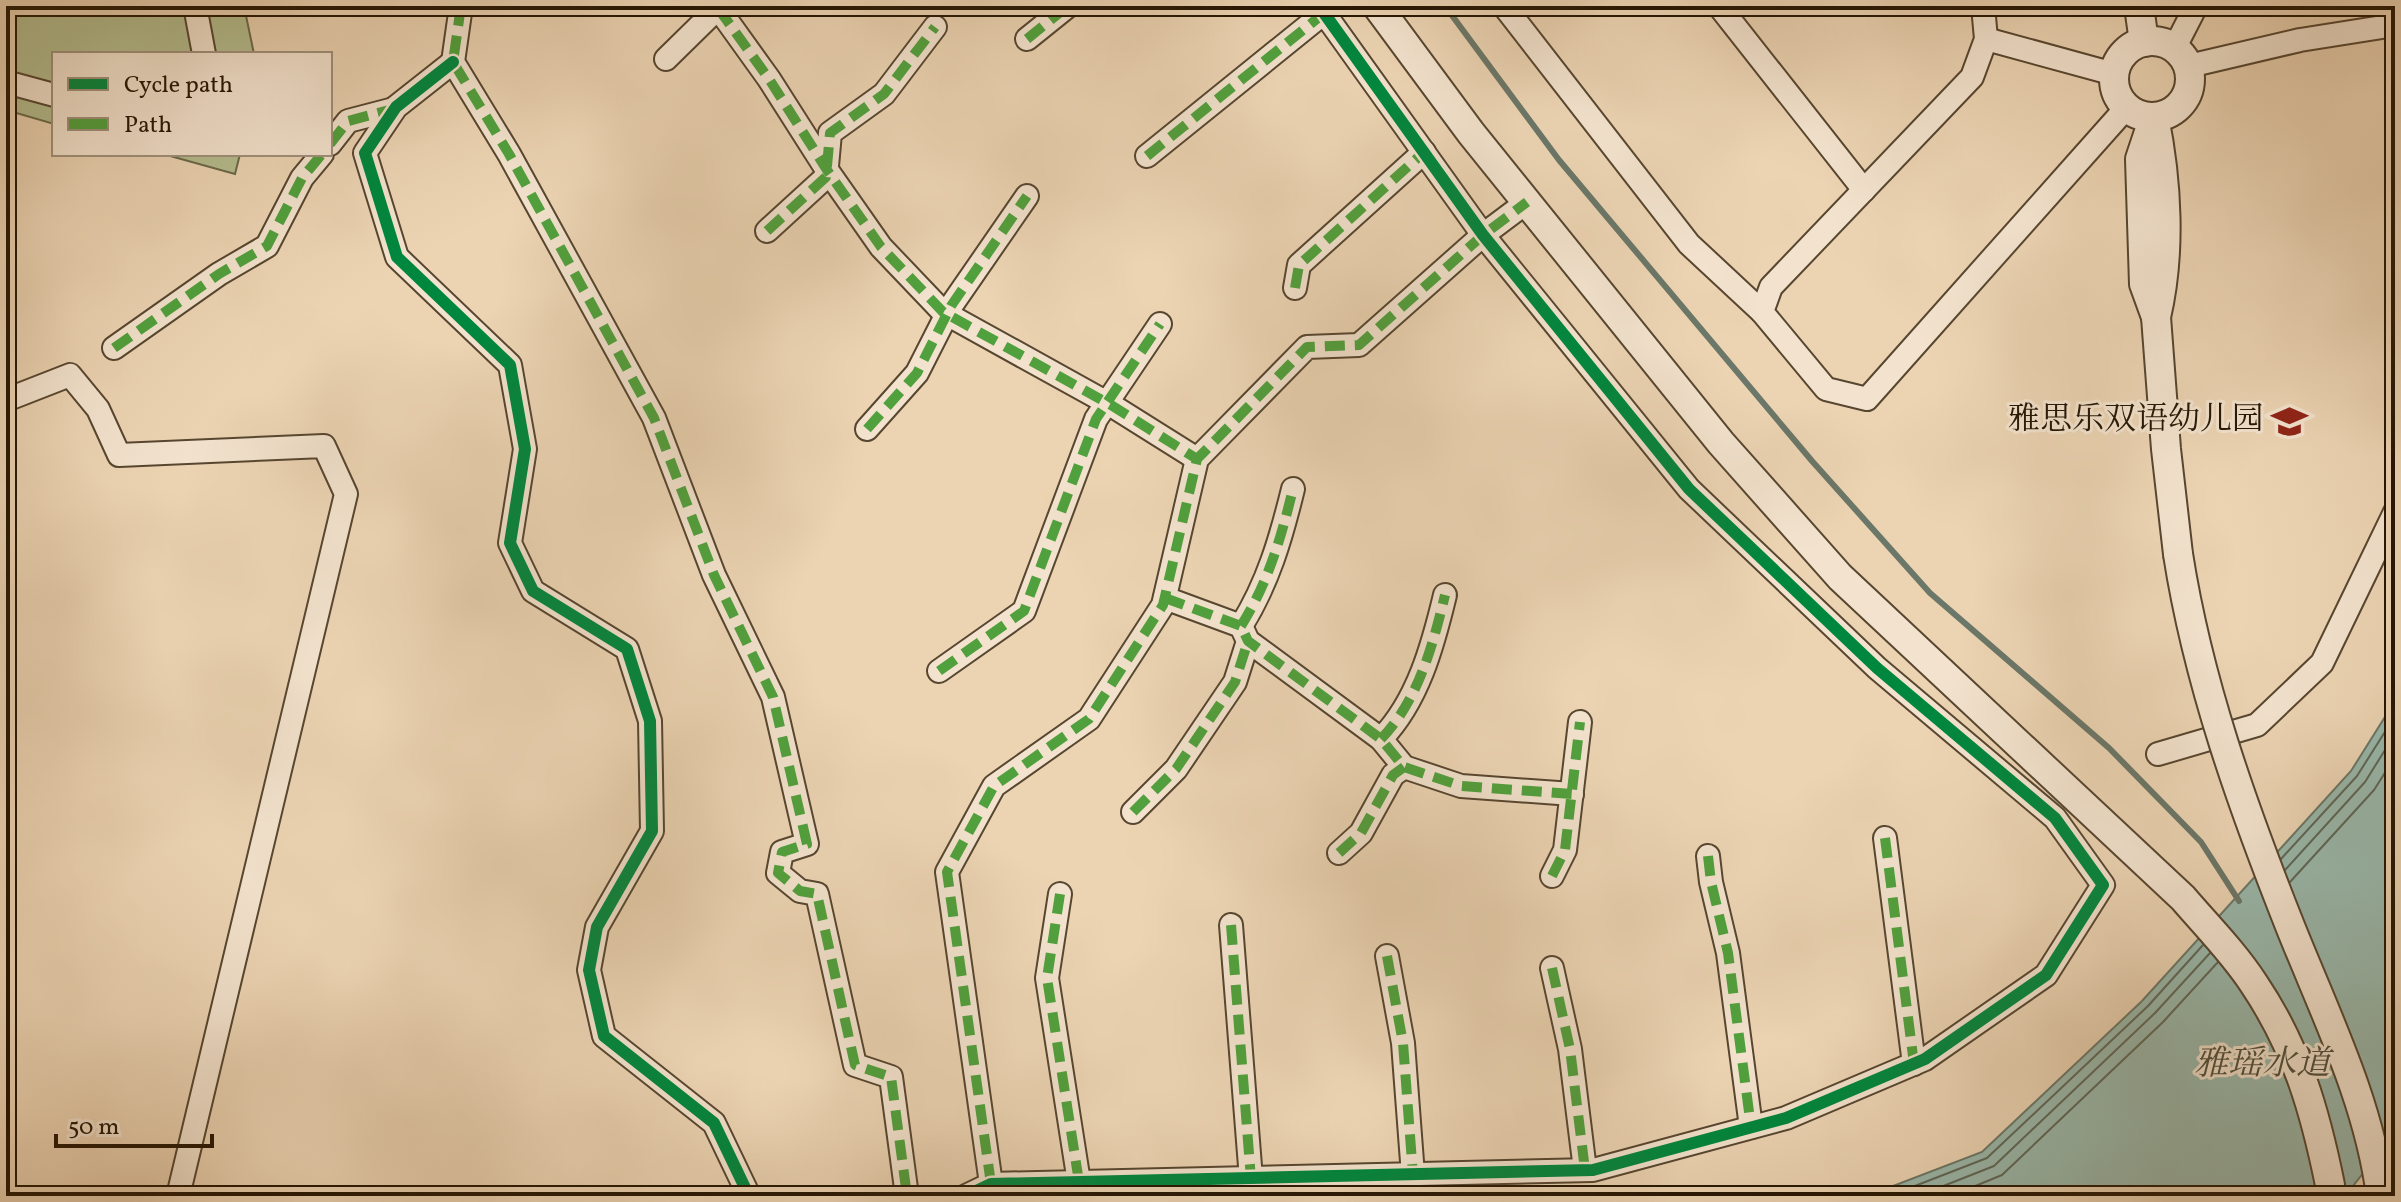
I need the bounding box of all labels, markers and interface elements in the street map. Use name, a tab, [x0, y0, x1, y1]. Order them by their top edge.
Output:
legend	[52, 52, 332, 156]
text: Cycle path	[124, 69, 233, 103]
text: Path	[124, 109, 172, 143]
place label: 雅思乐双语幼儿园	[2008, 399, 2264, 443]
school or university icon: 雅思乐双语幼儿园	[2271, 402, 2309, 440]
water label: 雅瑶水道	[2194, 1042, 2335, 1089]
scale bar	[56, 1098, 212, 1148]
text: 50 m	[68, 1111, 120, 1145]

